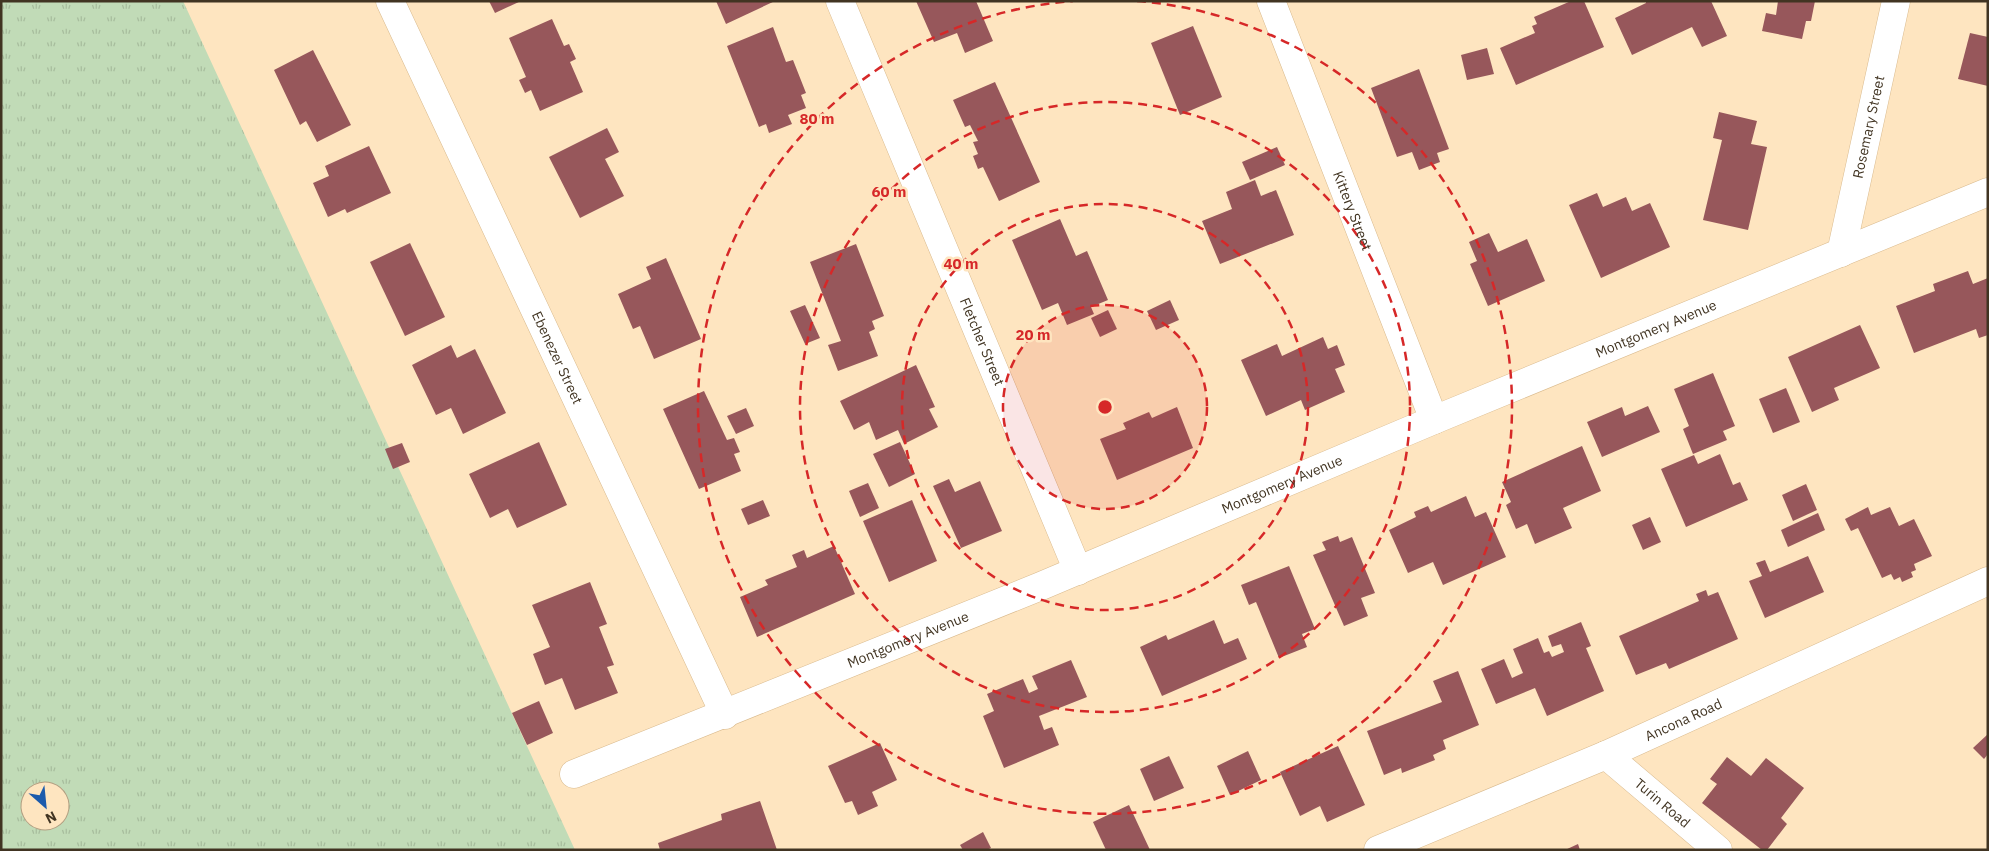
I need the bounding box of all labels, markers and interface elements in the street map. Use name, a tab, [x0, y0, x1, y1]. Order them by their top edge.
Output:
street label: Rosemary Street	[1849, 74, 1888, 180]
text: 80 m	[800, 109, 834, 128]
street label: Kittery Street	[1329, 168, 1376, 253]
text: 60 m	[872, 182, 906, 201]
text: 40 m	[944, 254, 978, 273]
street label: Fletcher Street	[956, 295, 1009, 388]
street label: Montgomery Avenue	[1593, 296, 1719, 362]
street label: Ebenezer Street	[528, 308, 587, 407]
text: 20 m	[1016, 325, 1050, 344]
centre of rings	[1096, 398, 1114, 416]
street label: Montgomery Avenue	[1219, 451, 1345, 518]
street label: Montgomery Avenue	[845, 607, 972, 672]
street label: Ancona Road	[1642, 694, 1725, 745]
street label: Turin Road	[1631, 774, 1694, 832]
north arrow	[20, 781, 70, 831]
text: N	[42, 807, 60, 828]

